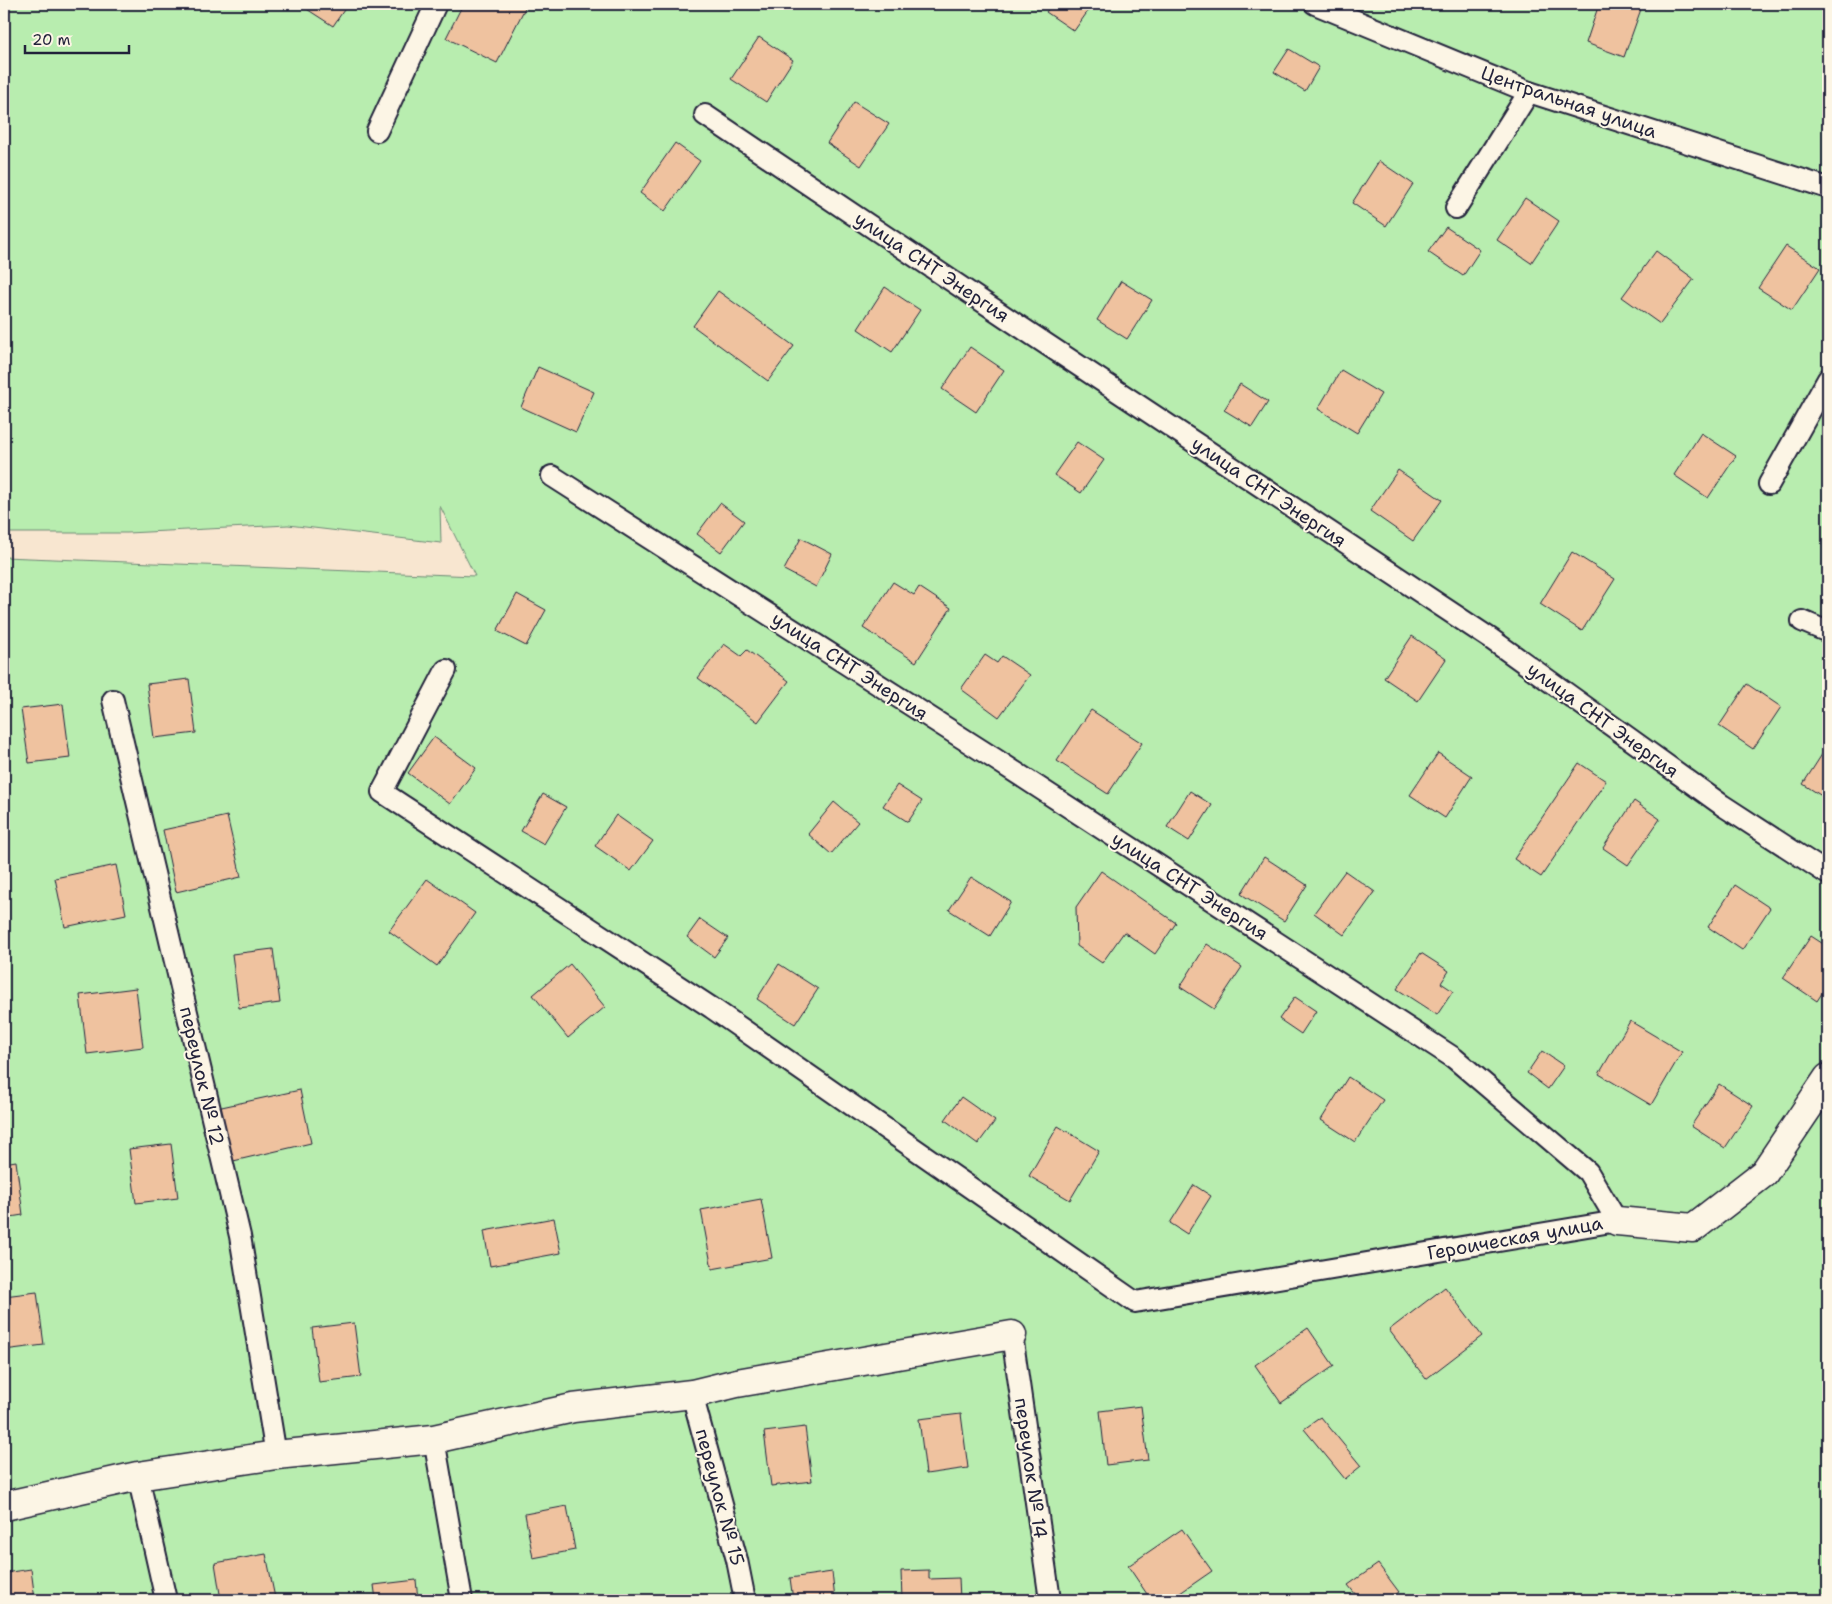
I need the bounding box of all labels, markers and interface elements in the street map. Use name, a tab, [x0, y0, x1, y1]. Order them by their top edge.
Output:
scale bar	[25, 22, 129, 54]
text: 20 m	[32, 30, 71, 50]
street label: Центральная улица	[1478, 60, 1661, 144]
street label: улица СНТ Энергия	[850, 206, 1014, 328]
street label: улица СНТ Энергия	[1187, 431, 1351, 553]
street label: улица СНТ Энергия	[767, 606, 933, 726]
street label: улица СНТ Энергия	[1522, 657, 1684, 783]
street label: улица СНТ Энергия	[1107, 826, 1273, 946]
street label: переулок № 12	[174, 1004, 230, 1148]
street label: Героическая улица	[1425, 1210, 1605, 1266]
street label: переулок № 14	[1009, 1396, 1053, 1540]
street label: переулок № 15	[690, 1426, 750, 1568]

